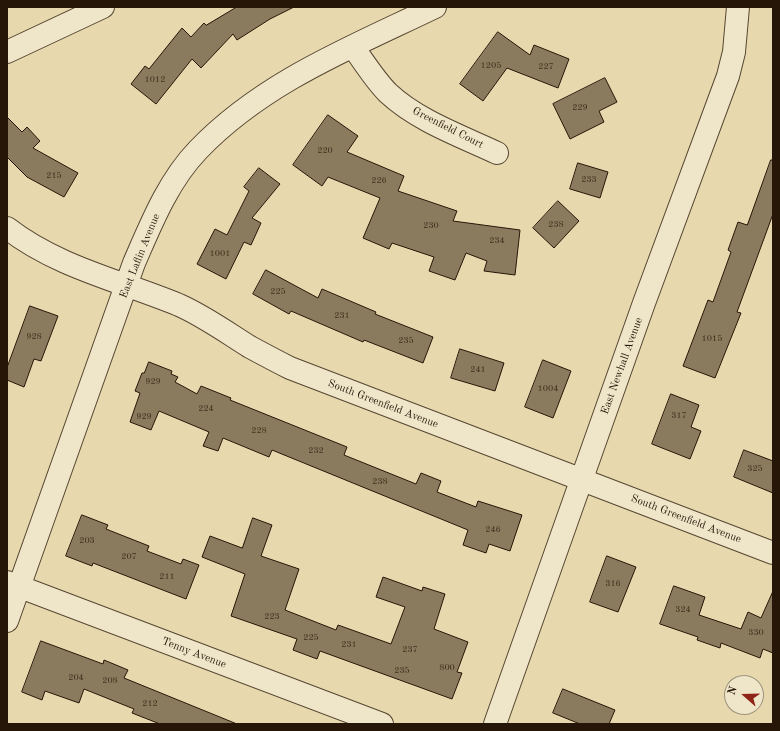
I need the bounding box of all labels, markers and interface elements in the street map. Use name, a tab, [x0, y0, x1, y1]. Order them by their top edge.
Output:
house number: 1205	[481, 61, 501, 71]
house number: 227	[538, 62, 554, 72]
house number: 1012	[145, 75, 165, 85]
house number: 229	[572, 103, 588, 113]
street label: Greenfield Court	[410, 104, 486, 152]
house number: 220	[317, 146, 333, 156]
house number: 215	[46, 171, 62, 181]
house number: 233	[581, 175, 597, 185]
house number: 226	[371, 176, 387, 186]
street label: East Laflin Avenue	[117, 212, 163, 300]
house number: 238	[548, 220, 564, 230]
house number: 230	[423, 221, 439, 231]
house number: 234	[489, 236, 505, 246]
house number: 1001	[210, 249, 230, 259]
house number: 225	[270, 287, 286, 297]
house number: 231	[334, 311, 350, 321]
street label: East Newhall Avenue	[598, 316, 646, 416]
house number: 928	[26, 332, 42, 342]
house number: 1015	[702, 334, 722, 344]
house number: 235	[398, 336, 414, 346]
house number: 241	[470, 365, 486, 375]
house number: 929	[145, 377, 161, 387]
street label: South Greenfield Avenue	[326, 377, 440, 431]
house number: 1004	[538, 384, 558, 394]
house number: 224	[198, 404, 214, 414]
house number: 317	[671, 411, 687, 421]
house number: 929	[136, 412, 152, 422]
house number: 228	[251, 426, 267, 436]
house number: 232	[308, 446, 324, 456]
house number: 325	[747, 464, 763, 474]
house number: 238	[372, 477, 388, 487]
street label: South Greenfield Avenue	[629, 492, 743, 546]
house number: 246	[485, 525, 501, 535]
house number: 203	[79, 536, 95, 546]
house number: 207	[121, 552, 137, 562]
house number: 211	[159, 572, 175, 582]
house number: 316	[605, 579, 621, 589]
house number: 324	[675, 605, 691, 615]
house number: 223	[264, 612, 280, 622]
house number: 330	[748, 628, 764, 638]
house number: 225	[303, 633, 319, 643]
street label: Tenny Avenue	[160, 635, 228, 671]
house number: 231	[341, 640, 357, 650]
house number: 237	[402, 645, 418, 655]
house number: 800	[439, 663, 455, 673]
house number: 235	[394, 666, 410, 676]
house number: 204	[68, 673, 84, 683]
north arrow	[724, 675, 764, 715]
house number: 208	[102, 676, 118, 686]
text: N	[727, 685, 740, 697]
house number: 212	[142, 699, 158, 709]

